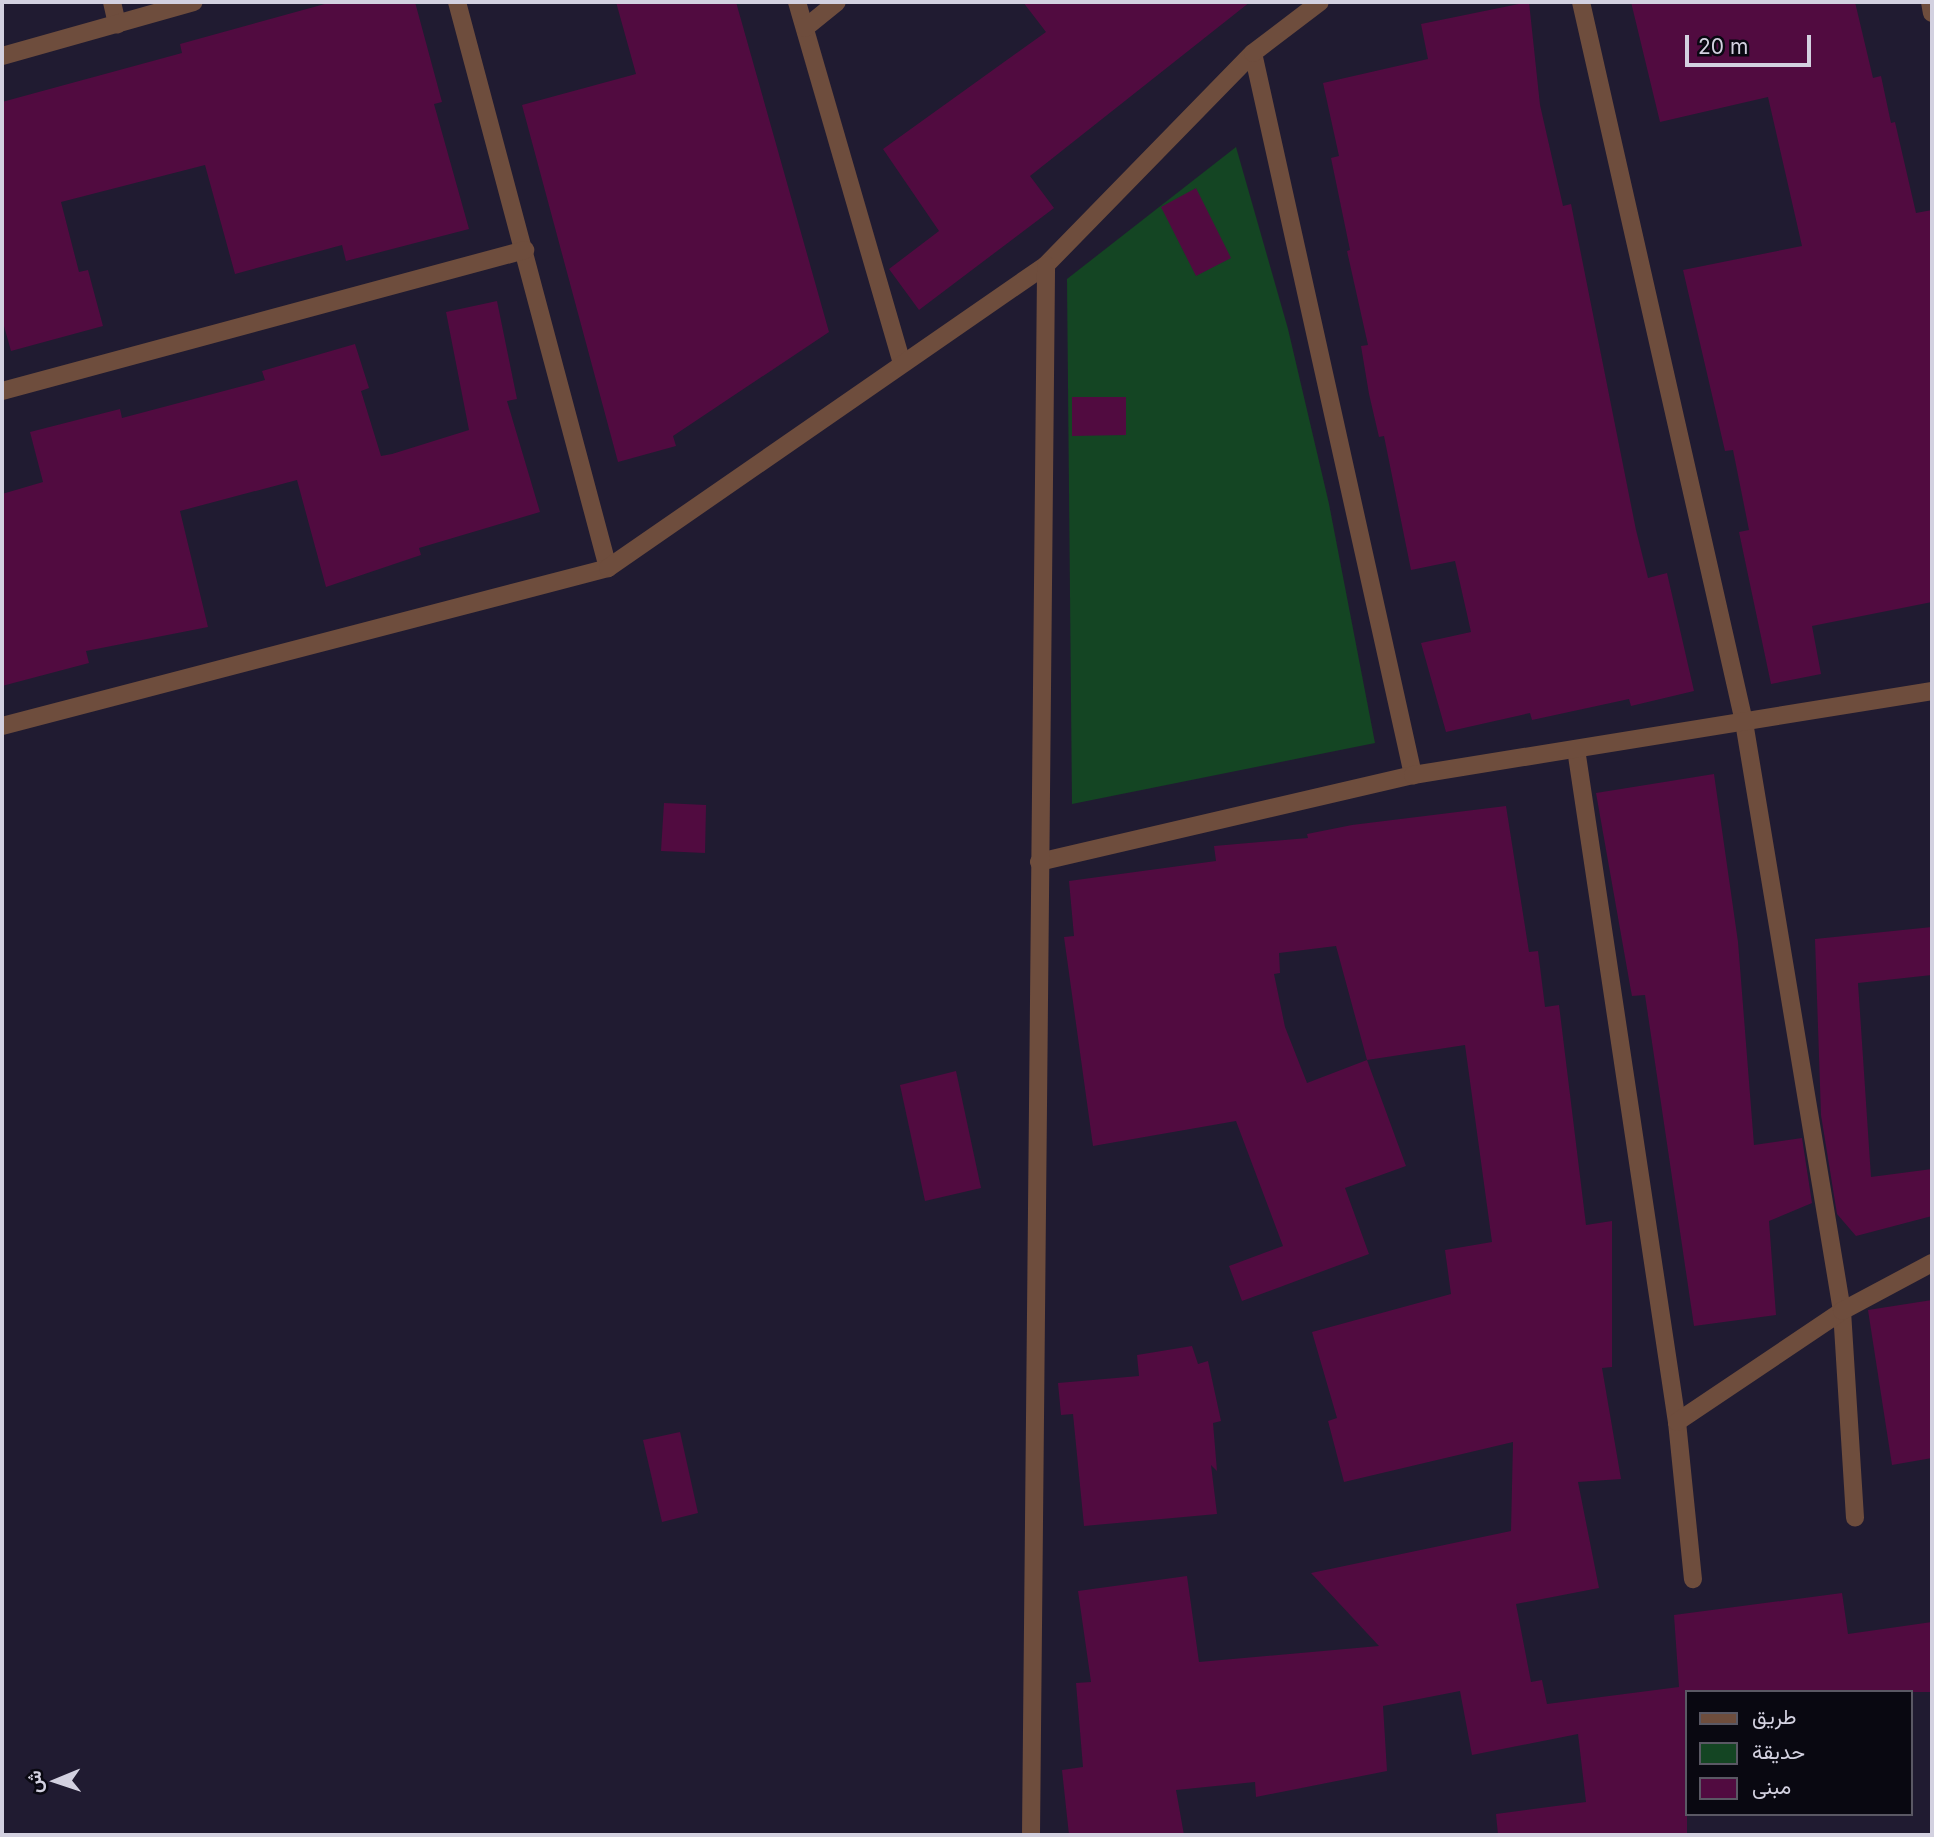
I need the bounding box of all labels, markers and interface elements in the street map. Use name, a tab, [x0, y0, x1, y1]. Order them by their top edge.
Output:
scale bar	[1689, 21, 1815, 65]
text: 20 m	[1698, 34, 1748, 59]
legend	[1686, 1690, 1913, 1816]
text: طريق	[1752, 1704, 1797, 1729]
text: حديقة	[1752, 1739, 1805, 1764]
north arrow	[21, 1746, 91, 1816]
text: ش	[23, 1770, 46, 1794]
text: مبنى	[1752, 1774, 1791, 1799]

